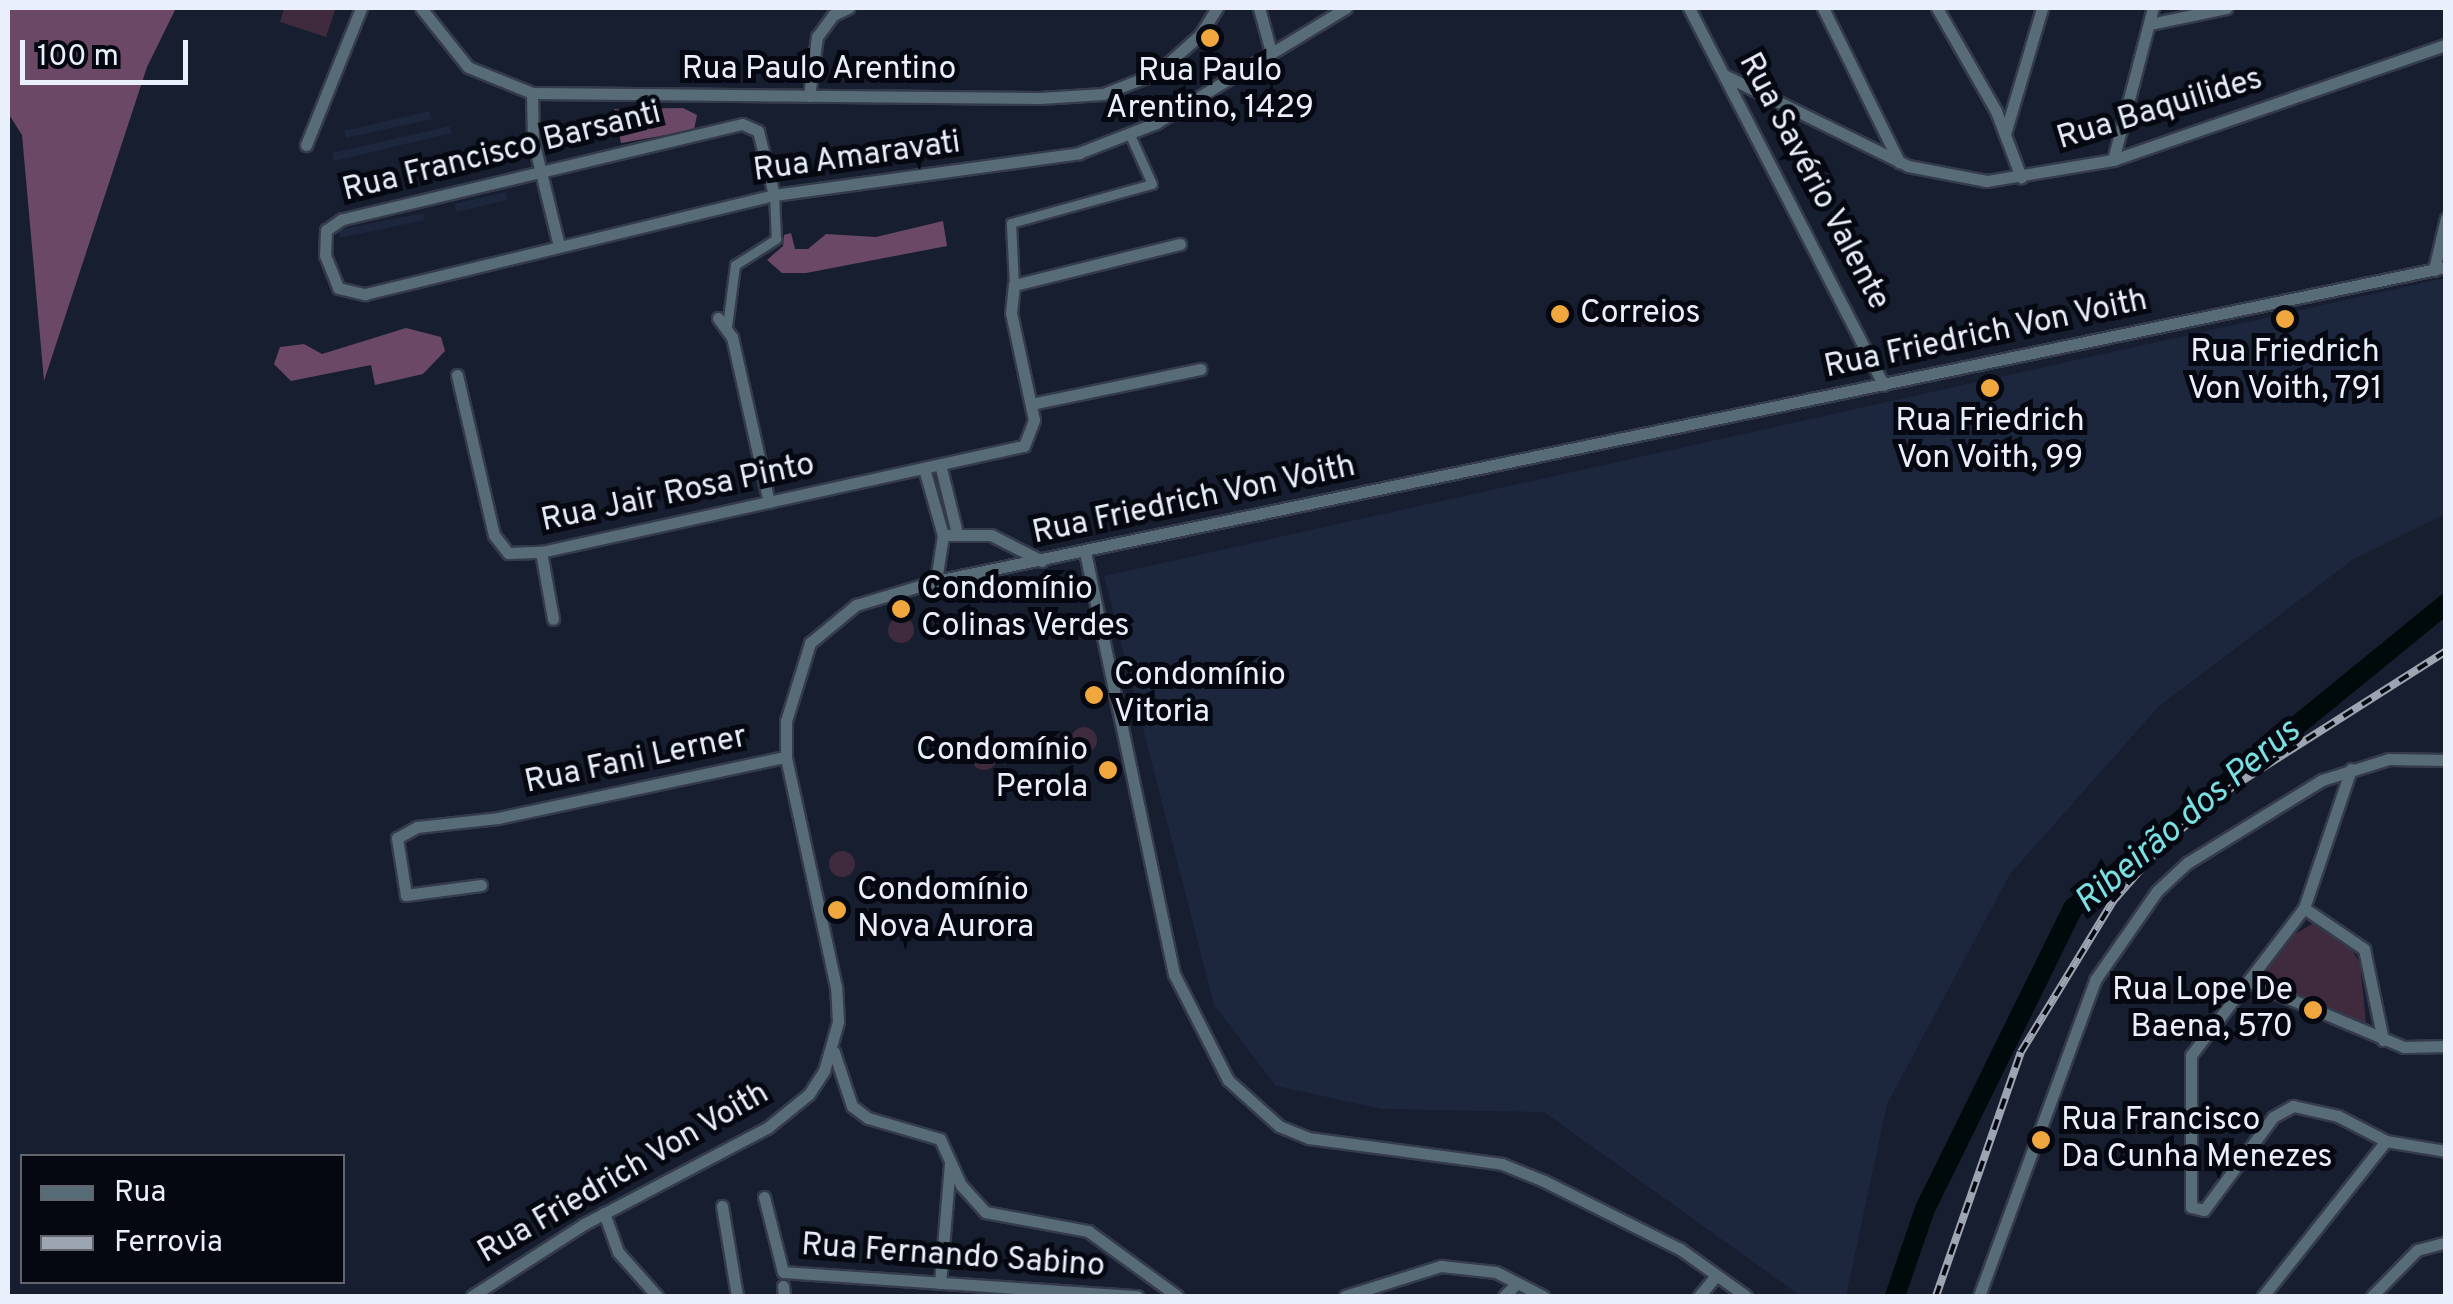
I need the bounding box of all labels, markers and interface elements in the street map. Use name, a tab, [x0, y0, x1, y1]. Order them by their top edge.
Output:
scale bar	[25, 20, 192, 82]
marker: Rua Paulo Arentino, 1429	[1199, 27, 1221, 49]
text: 100 m	[37, 39, 119, 76]
street label: Rua Savério Valente	[1729, 47, 1897, 317]
street label: Rua Paulo Arentino	[681, 51, 957, 89]
place label: Rua Paulo Arentino, 1429	[1106, 54, 1314, 129]
street label: Rua Baquilides	[2053, 61, 2267, 159]
street label: Rua Francisco Barsanti	[339, 95, 665, 211]
street label: Rua Amaravati	[750, 124, 964, 192]
street label: Rua Friedrich Von Voith	[1820, 282, 2152, 388]
place label: Correios	[1580, 295, 1700, 333]
marker: Correios	[1549, 303, 1571, 325]
marker: Rua Friedrich Von Voith, 791	[2274, 308, 2296, 330]
place label: Rua Friedrich Von Voith, 791	[2186, 335, 2384, 410]
marker: Rua Friedrich Von Voith, 99	[1979, 377, 2001, 399]
place label: Rua Friedrich Von Voith, 99	[1895, 404, 2085, 479]
street label: Rua Jair Rosa Pinto	[538, 446, 818, 542]
street label: Rua Friedrich Von Voith	[1028, 448, 1360, 554]
place label: Condomínio Colinas Verdes	[921, 572, 1131, 647]
marker: Condomínio Colinas Verdes	[890, 598, 912, 620]
place label: Condomínio Vitoria	[1114, 658, 1286, 733]
marker: Condomínio Vitoria	[1083, 684, 1105, 706]
water label: Ribeirão dos Perus	[2067, 711, 2309, 923]
street label: Rua Fani Lerner	[522, 719, 750, 803]
place label: Condomínio Perola	[916, 733, 1088, 808]
marker: Condomínio Perola	[1097, 759, 1119, 781]
place label: Condomínio Nova Aurora	[857, 873, 1035, 948]
marker: Condomínio Nova Aurora	[826, 899, 848, 921]
place label: Rua Lope De Baena, 570	[2112, 973, 2293, 1048]
marker: Rua Lope De Baena, 570	[2302, 999, 2324, 1021]
street label: Rua Friedrich Von Voith	[471, 1075, 777, 1273]
place label: Rua Francisco Da Cunha Menezes	[2061, 1103, 2333, 1178]
marker: Rua Francisco Da Cunha Menezes	[2030, 1129, 2052, 1151]
legend	[20, 1154, 345, 1284]
text: Rua	[114, 1175, 166, 1212]
text: Ferrovia	[114, 1225, 223, 1262]
street label: Rua Fernando Sabino	[800, 1227, 1106, 1287]

